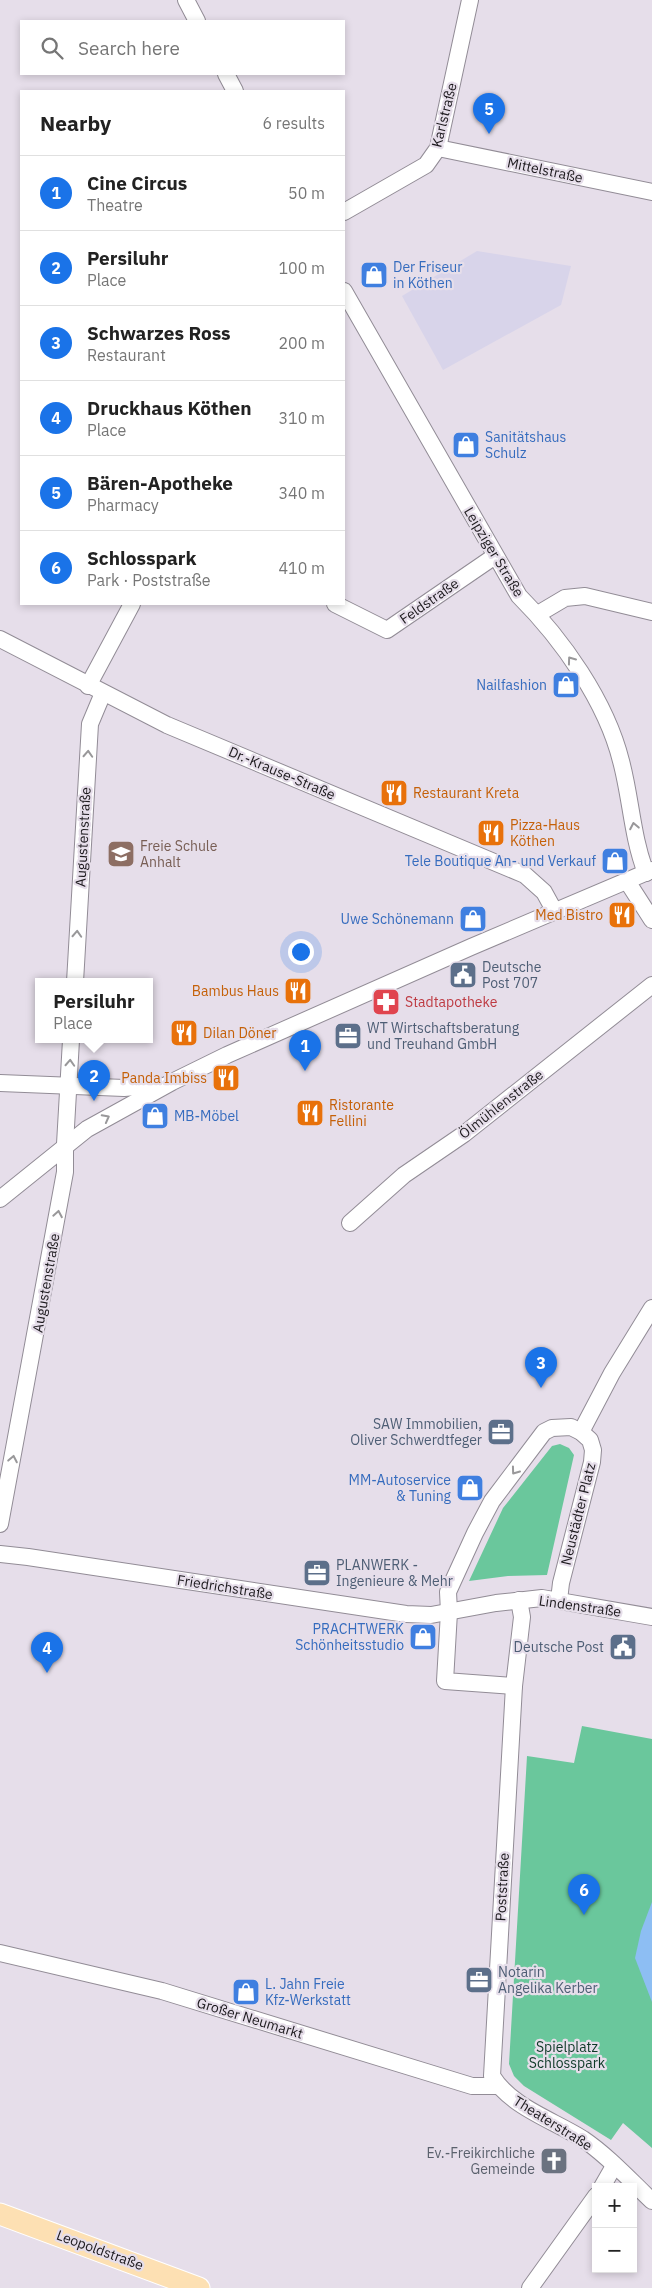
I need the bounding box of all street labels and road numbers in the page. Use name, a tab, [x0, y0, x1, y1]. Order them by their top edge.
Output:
street label: Karlstraße	[427, 81, 461, 149]
street label: Mittelstraße	[506, 153, 585, 187]
street label: Leipziger Straße	[460, 504, 528, 601]
street label: Feldstraße	[396, 574, 462, 628]
street label: Dr.-Krause-Straße	[226, 742, 338, 804]
street label: Augustenstraße	[71, 786, 95, 888]
street label: Ölmühlenstraße	[455, 1065, 547, 1143]
street label: Augustenstraße	[28, 1232, 64, 1334]
street label: Neustädter Platz	[557, 1460, 600, 1567]
street label: Friedrichstraße	[176, 1571, 274, 1603]
street label: Lindenstraße	[538, 1591, 623, 1621]
street label: Poststraße	[491, 1852, 513, 1922]
street label: Großer Neumarkt	[195, 1993, 305, 2043]
street label: Theaterstraße	[510, 2092, 596, 2155]
street label: Leopoldstraße	[54, 2226, 146, 2274]

